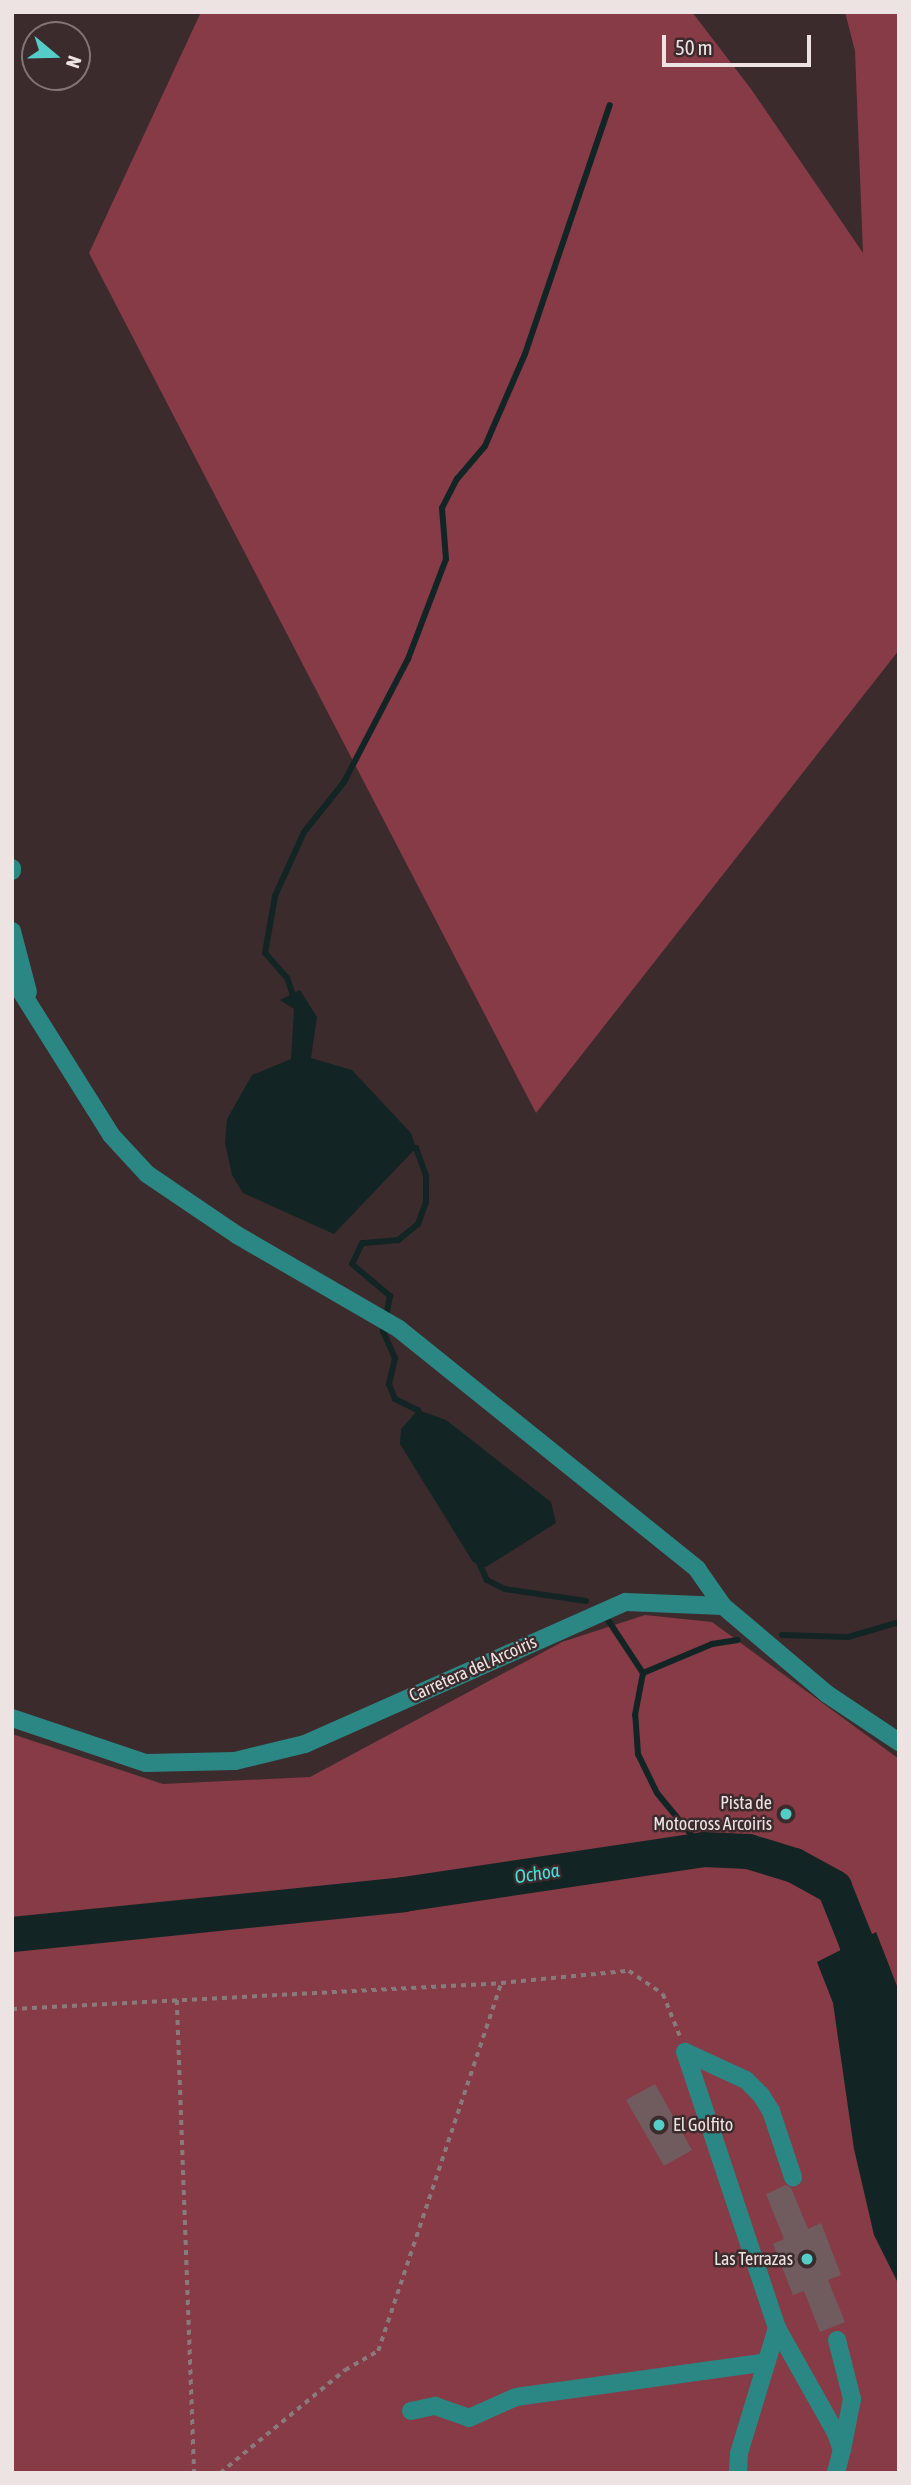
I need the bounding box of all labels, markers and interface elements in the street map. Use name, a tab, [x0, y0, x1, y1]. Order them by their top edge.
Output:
north arrow	[21, 21, 91, 91]
scale bar	[666, 21, 815, 65]
text: 50 m	[675, 35, 713, 59]
text: N	[62, 53, 86, 71]
street label: Carretera del Arcoiris	[406, 1631, 540, 1707]
place label: Pista de Motocross Arcoiris	[653, 1793, 772, 1836]
marker: Pista de Motocross Arcoiris	[778, 1806, 794, 1822]
water label: Ochoa	[513, 1859, 561, 1889]
place label: El Golfito	[673, 2114, 733, 2136]
marker: El Golfito	[651, 2117, 667, 2133]
place label: Las Terrazas	[714, 2248, 793, 2270]
marker: Las Terrazas	[799, 2251, 815, 2267]

